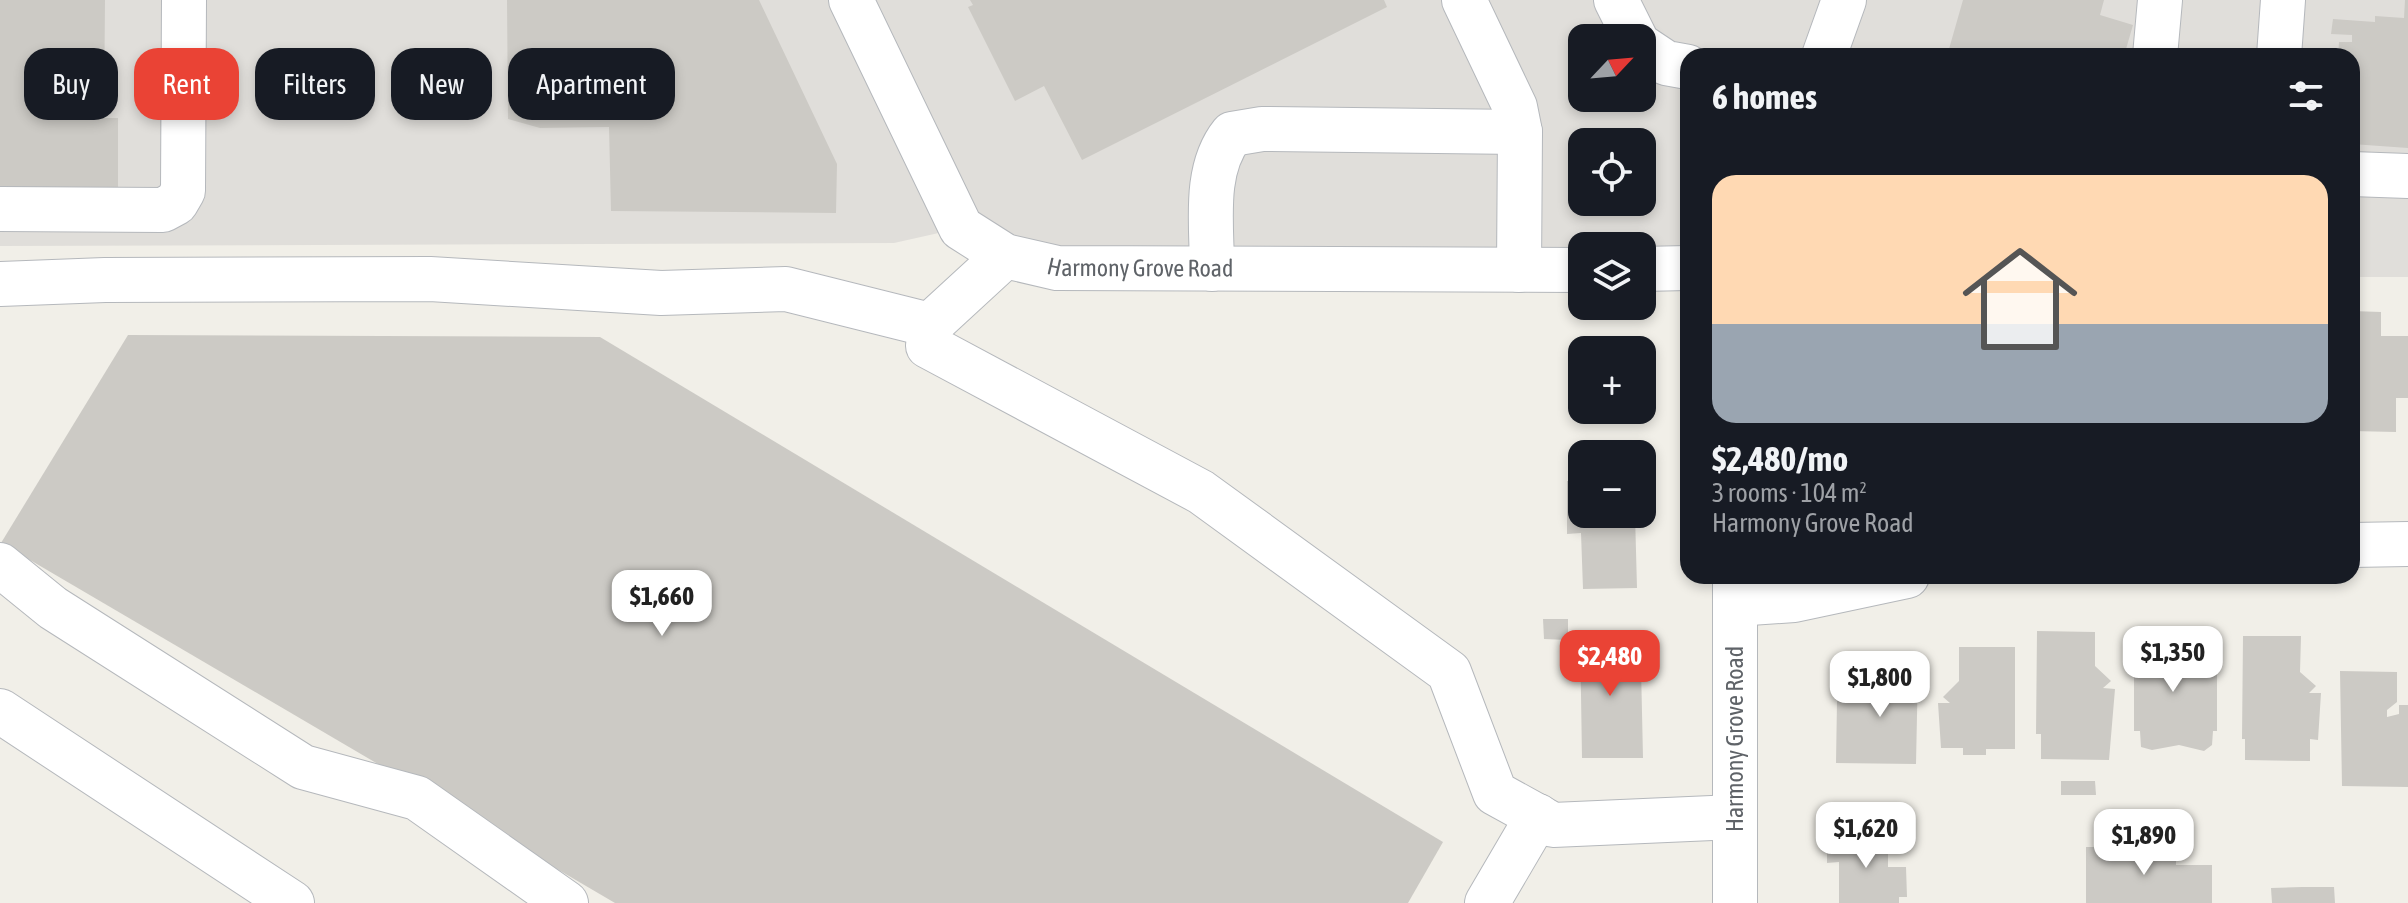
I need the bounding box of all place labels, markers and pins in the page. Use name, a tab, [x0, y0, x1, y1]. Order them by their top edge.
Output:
pin: $1,660	[597, 570, 727, 638]
pin: $1,350	[2108, 626, 2238, 694]
pin: $2,480	[1545, 630, 1675, 698]
pin: $1,800	[1815, 651, 1945, 719]
pin: $1,620	[1801, 802, 1931, 870]
pin: $1,890	[2079, 809, 2209, 877]

